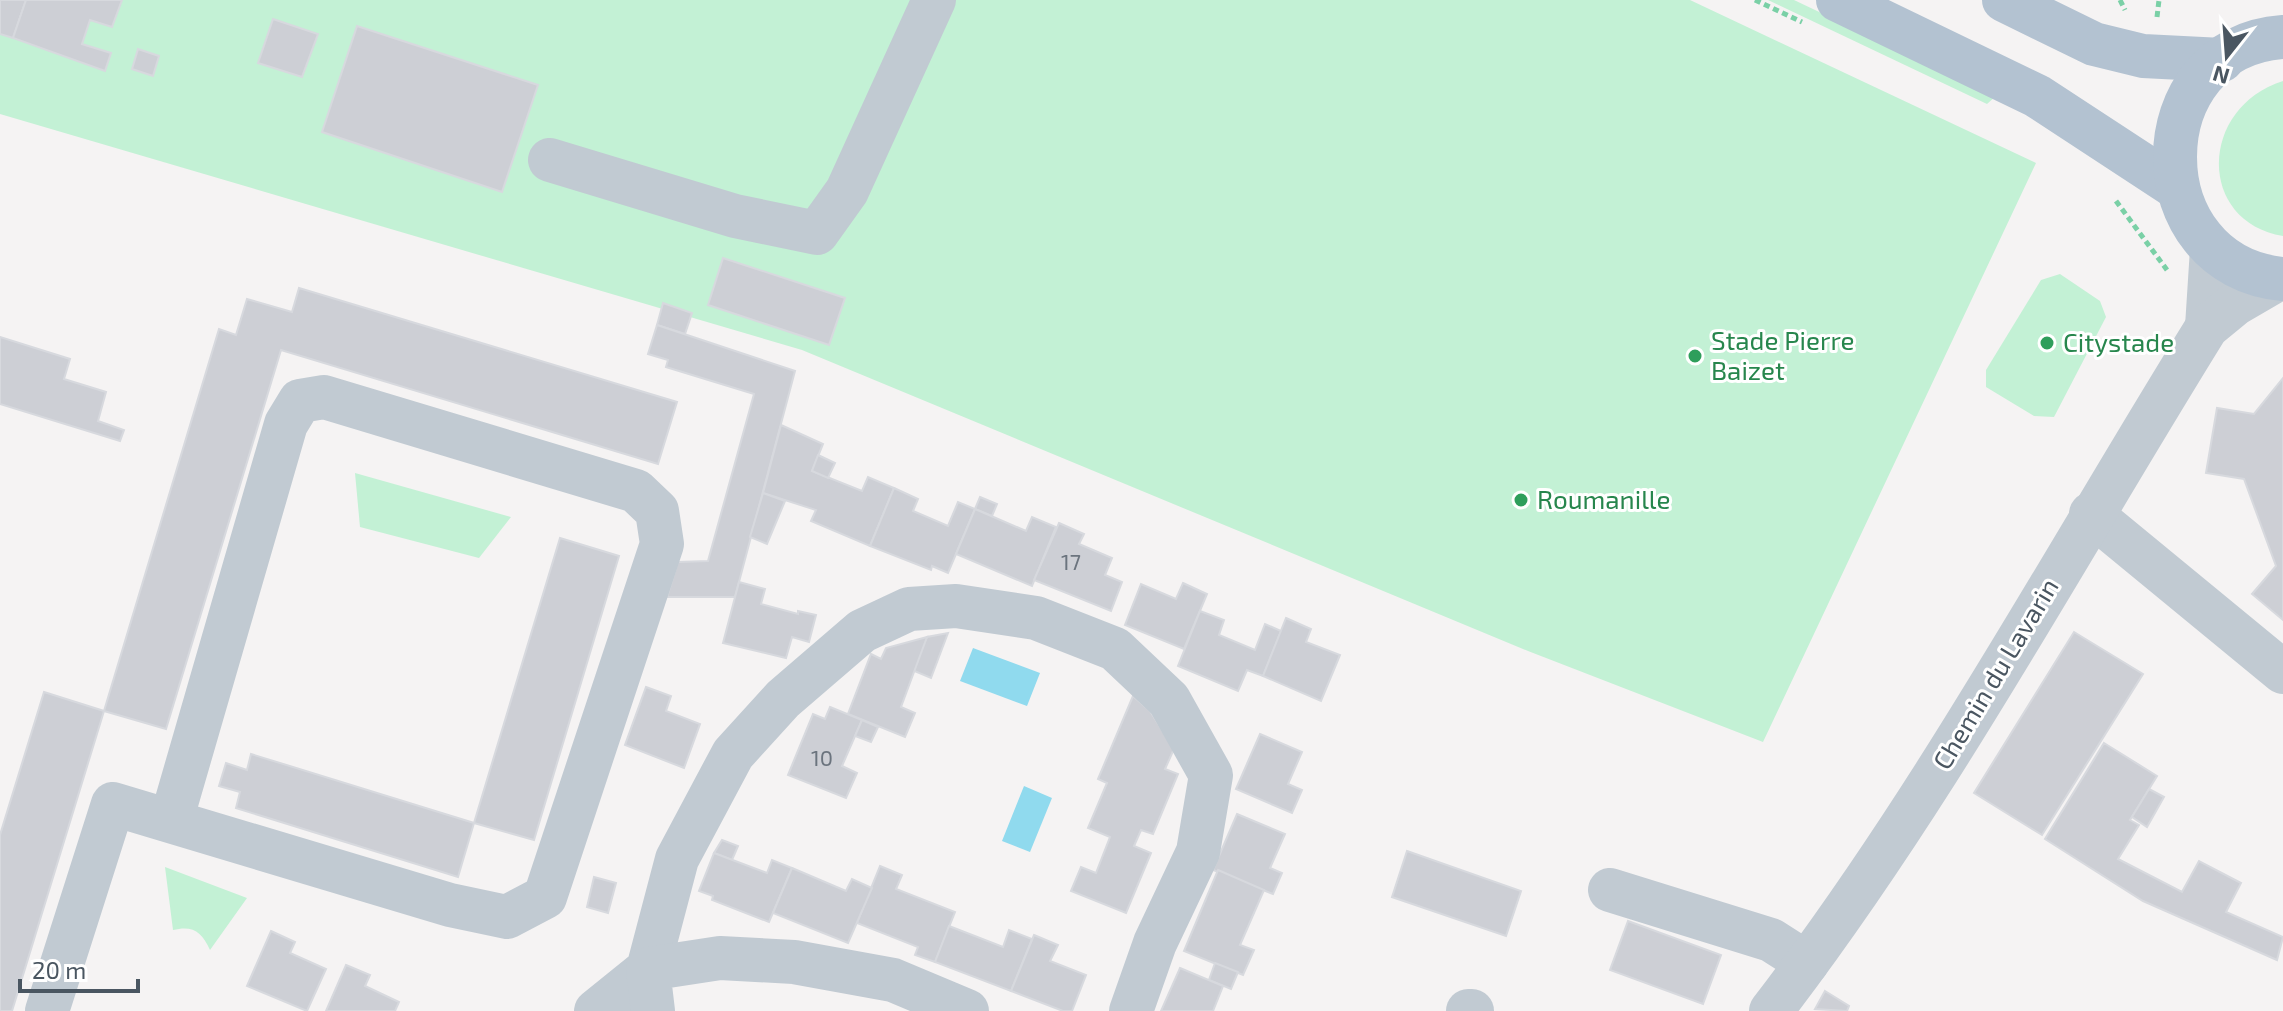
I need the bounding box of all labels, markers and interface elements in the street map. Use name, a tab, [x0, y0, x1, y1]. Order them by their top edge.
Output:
north arrow	[2187, 16, 2267, 96]
text: N	[2209, 61, 2232, 91]
place label: Stade Pierre Baizet	[1711, 324, 1855, 385]
place label: Citystade	[2063, 326, 2174, 357]
marker: Citystade	[2038, 334, 2056, 352]
marker: Stade Pierre Baizet	[1686, 347, 1704, 365]
place label: Roumanille	[1537, 483, 1671, 514]
marker: Roumanille	[1512, 491, 1530, 509]
house number: 17	[1061, 548, 1081, 574]
street label: Chemin du Lavarin	[1926, 572, 2064, 774]
house number: 10	[811, 744, 833, 770]
scale bar	[20, 943, 138, 993]
text: 20 m	[32, 955, 86, 984]

